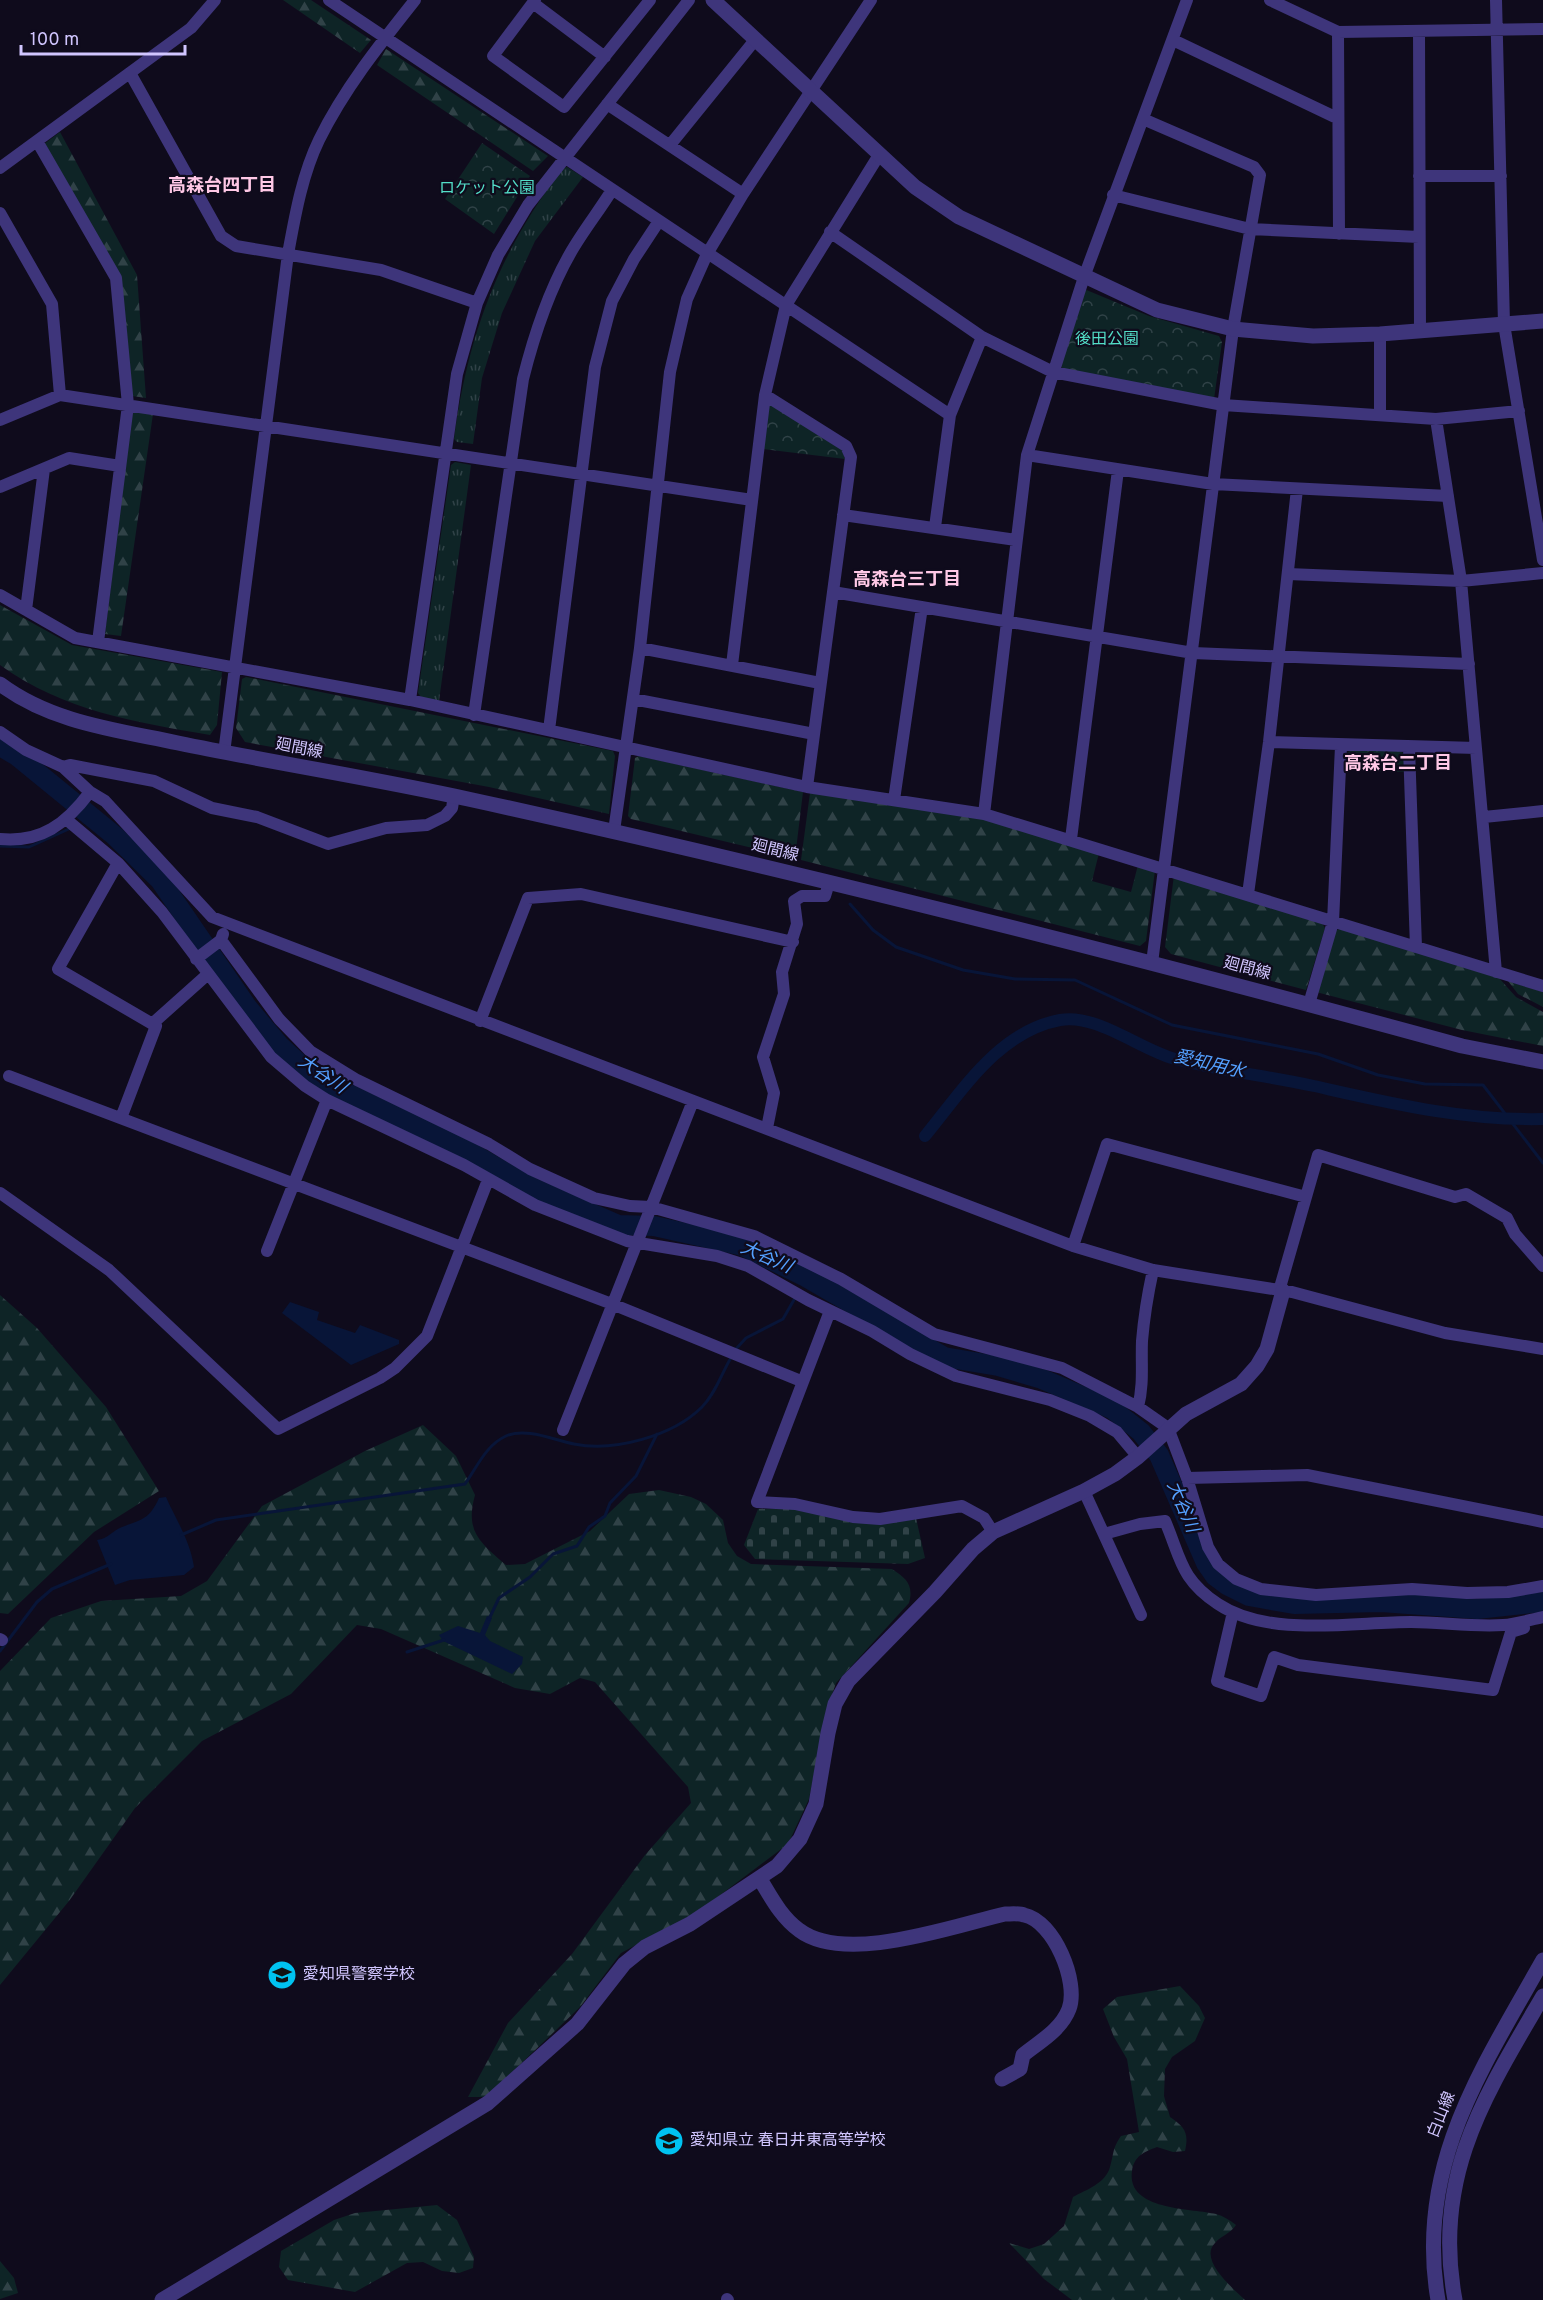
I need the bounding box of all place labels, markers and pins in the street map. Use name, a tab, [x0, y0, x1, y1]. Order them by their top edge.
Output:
school or university icon: 愛知県警察学校	[266, 1959, 298, 1991]
place label: 愛知県警察学校	[303, 1965, 415, 1985]
school or university icon: 愛知県立 春日井東高等学校	[653, 2125, 685, 2157]
place label: 愛知県立 春日井東高等学校	[690, 2131, 886, 2151]

